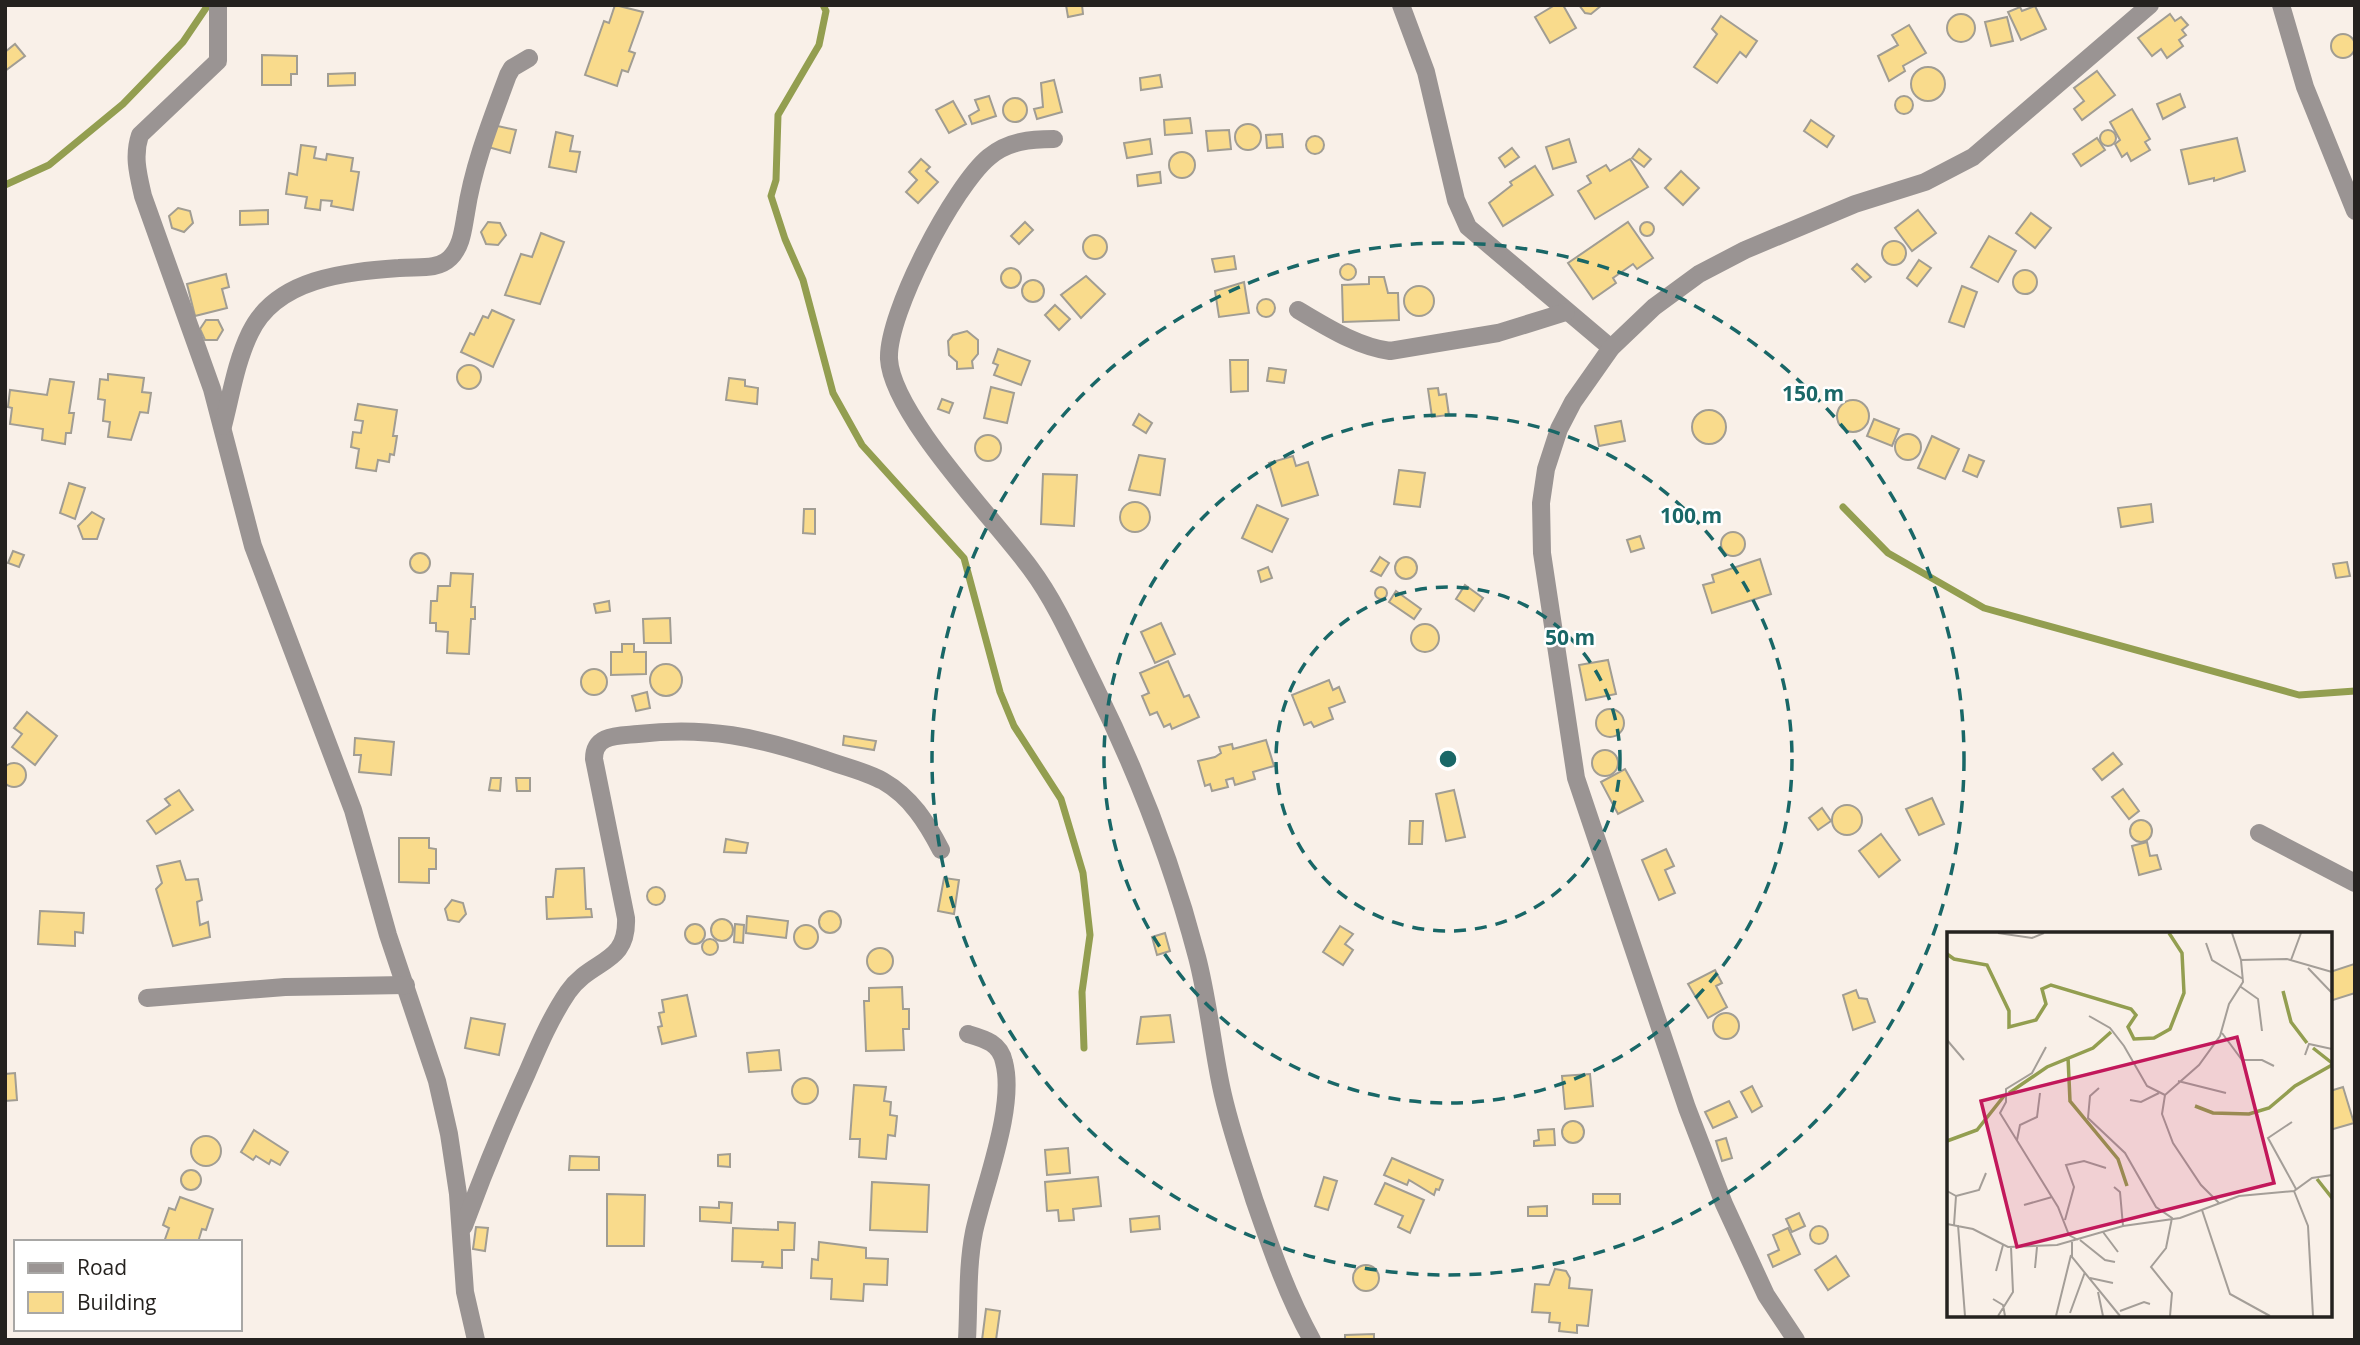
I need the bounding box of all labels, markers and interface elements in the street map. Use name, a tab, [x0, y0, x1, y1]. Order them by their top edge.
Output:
text: 150 m	[1782, 379, 1844, 407]
text: 100 m	[1660, 501, 1722, 529]
text: 50 m	[1545, 623, 1595, 651]
centre of rings	[1436, 747, 1460, 771]
inset map	[1947, 932, 2332, 1317]
legend	[14, 1240, 242, 1331]
text: Road	[77, 1253, 127, 1281]
text: Building	[77, 1288, 156, 1316]

